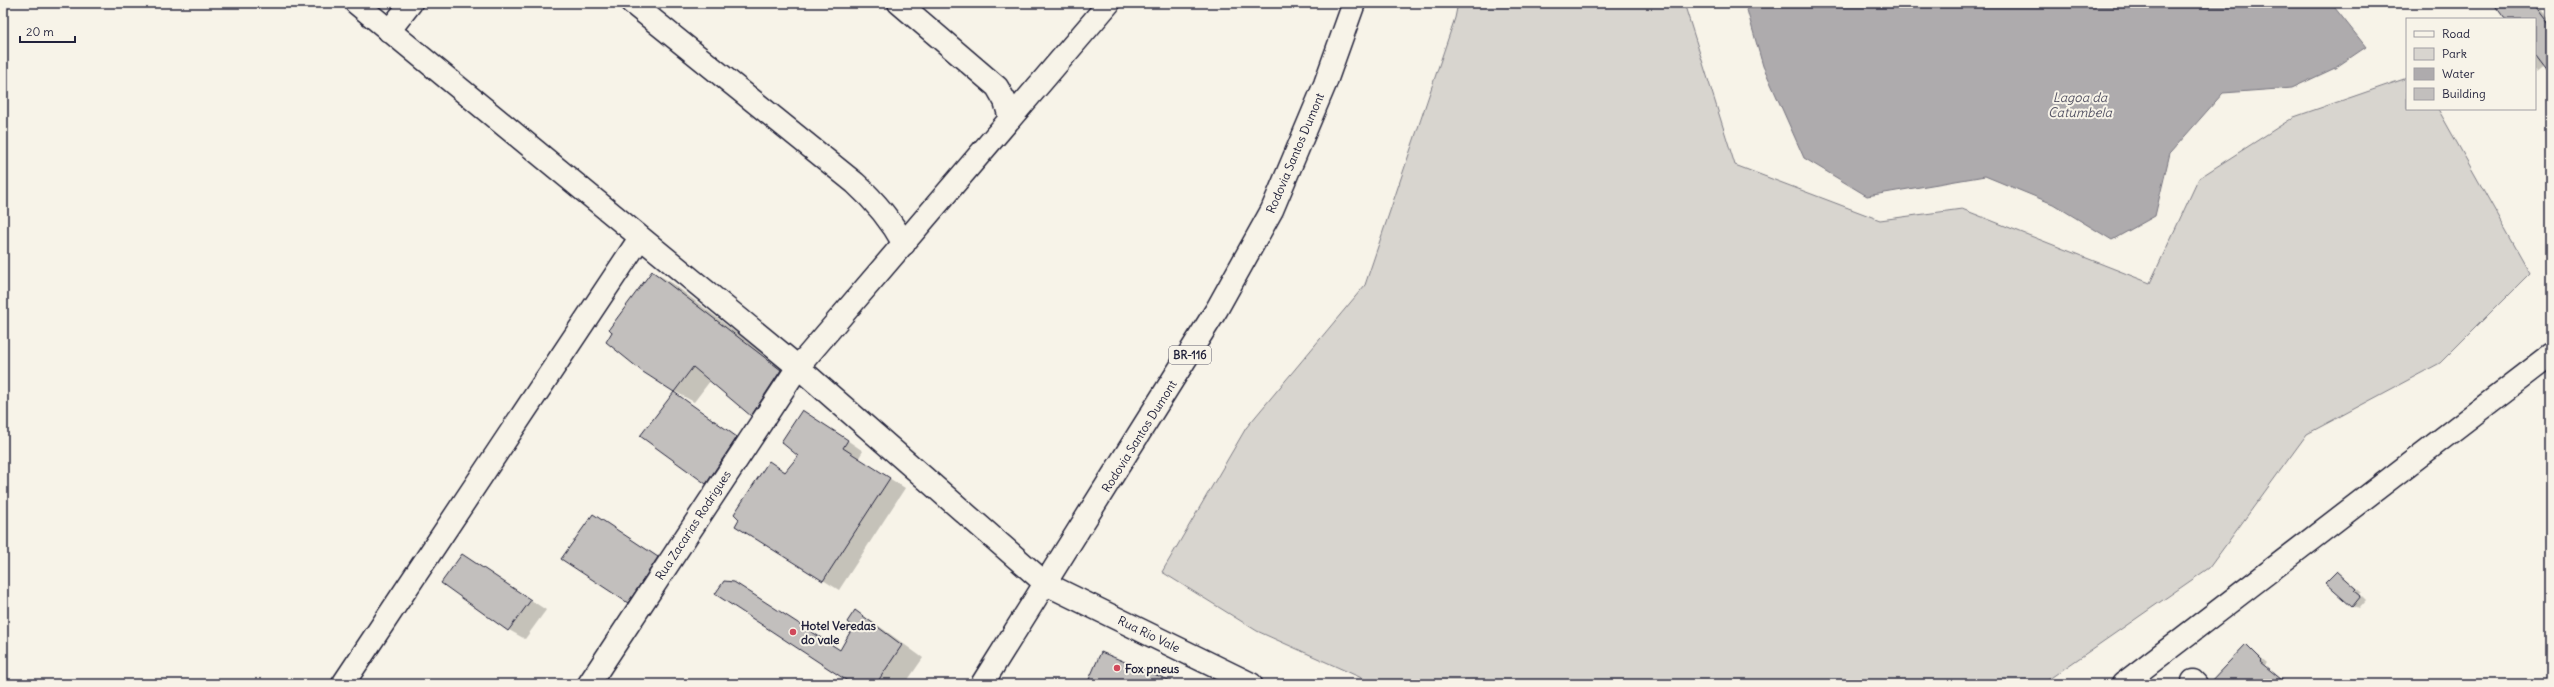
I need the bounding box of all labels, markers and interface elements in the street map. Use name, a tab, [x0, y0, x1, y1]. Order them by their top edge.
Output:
scale bar	[20, 18, 75, 44]
legend	[2406, 18, 2536, 110]
text: 20 m	[26, 24, 54, 39]
text: Road	[2442, 26, 2470, 41]
text: Park	[2442, 46, 2467, 61]
text: Water	[2442, 66, 2475, 81]
text: Building	[2442, 86, 2486, 101]
water label: Lagoa da Catumbela	[2048, 89, 2112, 121]
street label: Rodovia Santos Dumont	[1263, 90, 1327, 216]
road number: BR-116	[1169, 346, 1211, 364]
street label: Rodovia Santos Dumont	[1098, 377, 1180, 495]
street label: Rua Zacarias Rodrigues	[652, 467, 734, 583]
street label: Rua Rio Vale	[1116, 613, 1182, 655]
place label: Hotel Veredas do vale	[801, 618, 877, 647]
marker: Hotel Veredas do vale	[788, 627, 798, 637]
place label: Fox pneus	[1125, 661, 1180, 677]
marker: Fox pneus	[1112, 663, 1122, 673]

